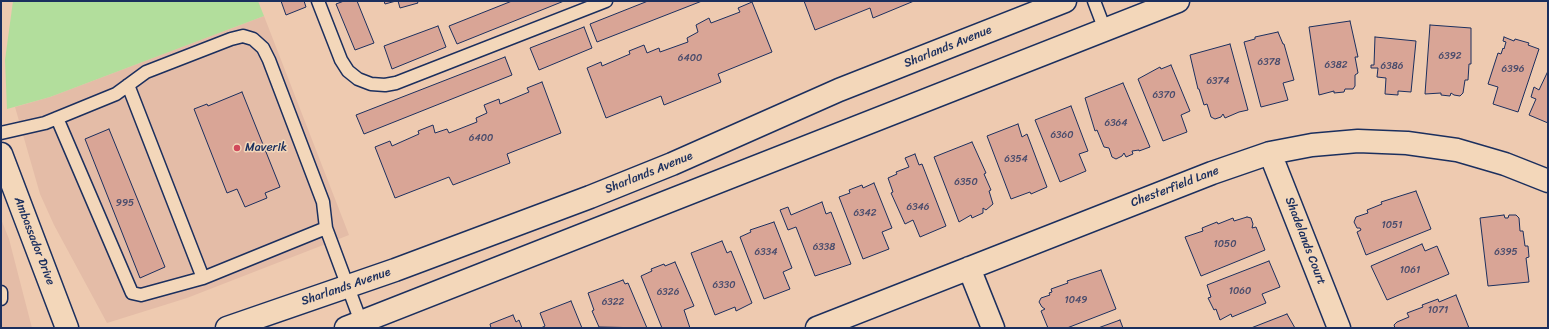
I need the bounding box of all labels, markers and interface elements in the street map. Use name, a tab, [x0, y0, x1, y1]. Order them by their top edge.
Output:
street label: Sharlands Avenue	[902, 23, 994, 71]
house number: 6392	[1438, 50, 1462, 62]
house number: 6400	[678, 52, 702, 64]
house number: 6378	[1258, 56, 1280, 68]
house number: 6382	[1325, 59, 1347, 71]
house number: 6386	[1381, 60, 1403, 72]
house number: 6396	[1502, 63, 1524, 75]
house number: 6374	[1206, 75, 1230, 87]
house number: 6370	[1152, 89, 1176, 101]
house number: 6364	[1104, 117, 1128, 129]
house number: 6360	[1050, 129, 1074, 141]
house number: 6400	[469, 132, 493, 144]
place label: Maverik	[245, 141, 287, 155]
marker: Maverik	[232, 143, 242, 153]
street label: Sharlands Avenue	[603, 149, 695, 197]
house number: 6354	[1004, 153, 1028, 165]
street label: Chesterfield Lane	[1129, 164, 1221, 210]
house number: 6350	[954, 176, 978, 188]
street label: Ambassador Drive	[11, 195, 57, 287]
street label: Shadelands Court	[1282, 195, 1328, 287]
house number: 995	[116, 197, 134, 209]
house number: 6346	[906, 201, 930, 213]
house number: 6342	[853, 207, 877, 219]
house number: 1051	[1381, 219, 1403, 231]
house number: 1050	[1213, 238, 1237, 250]
house number: 6338	[813, 241, 835, 253]
house number: 6334	[755, 246, 777, 258]
house number: 6395	[1494, 246, 1518, 258]
house number: 1061	[1400, 264, 1420, 276]
street label: Sharlands Avenue	[300, 265, 392, 309]
house number: 6330	[713, 279, 735, 291]
house number: 1060	[1229, 285, 1251, 297]
house number: 6326	[657, 286, 679, 298]
house number: 1049	[1065, 294, 1087, 306]
house number: 6322	[602, 296, 624, 308]
house number: 1071	[1428, 304, 1448, 316]

